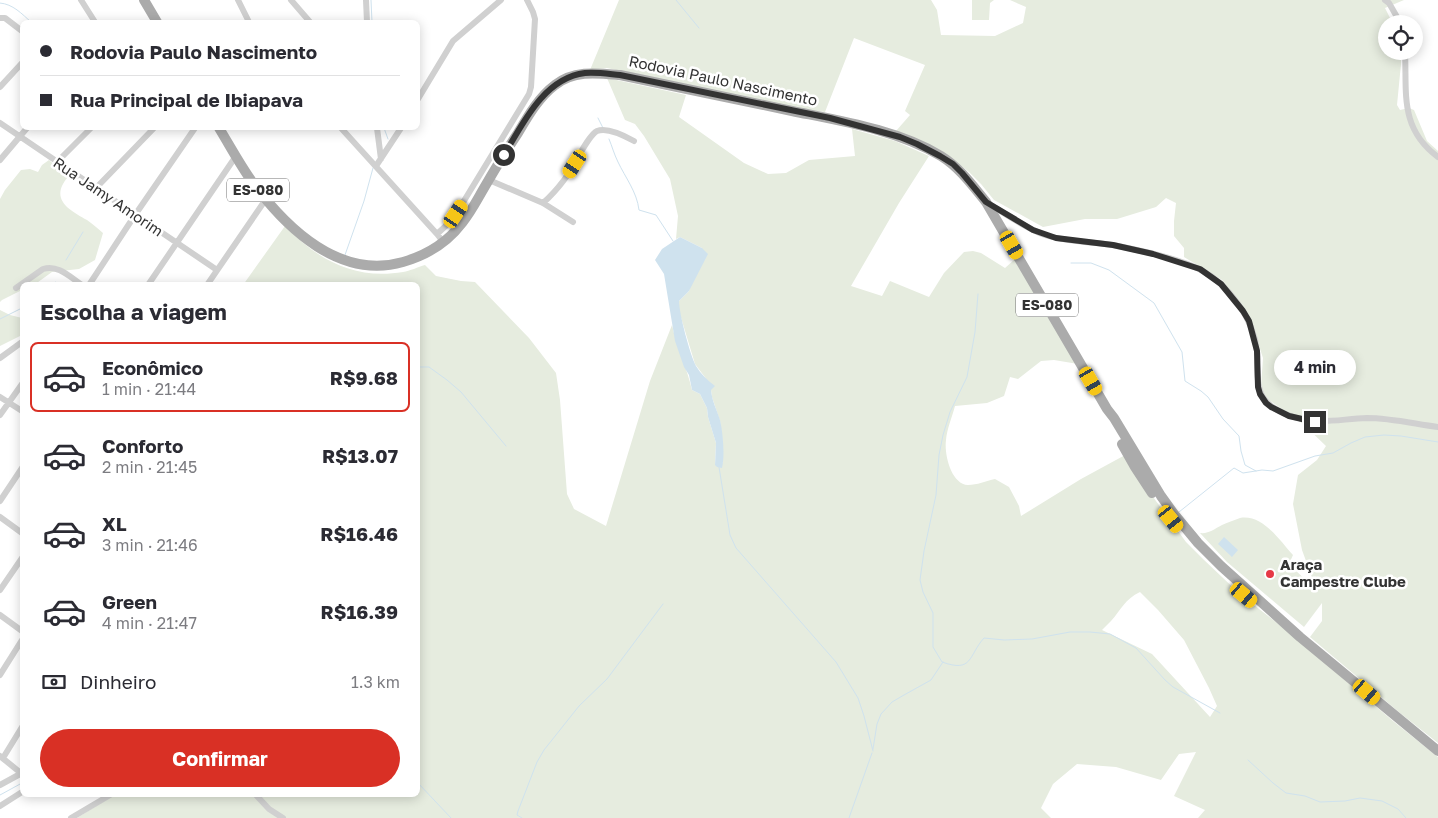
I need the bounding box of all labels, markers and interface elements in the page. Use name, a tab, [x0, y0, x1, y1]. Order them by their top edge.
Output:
map controls	[1378, 15, 1423, 60]
button: locate	[1378, 15, 1423, 60]
text: Rodovia Paulo Nascimento	[70, 40, 317, 63]
street label: Rodovia Paulo Nascimento	[627, 51, 819, 109]
text: Rua Principal de Ibiapava	[70, 88, 303, 111]
route start	[493, 144, 515, 166]
car	[560, 147, 589, 181]
street label: Rua Jamy Amorim	[50, 153, 167, 240]
road number: ES-080	[227, 178, 289, 202]
car	[441, 197, 470, 231]
car	[998, 228, 1025, 262]
road number: ES-080	[1016, 294, 1078, 316]
text: Escolha a viagem	[40, 298, 227, 325]
callout: 4 min	[1274, 350, 1356, 384]
icon: car	[42, 355, 87, 400]
text: Econômico	[102, 356, 203, 379]
text: 4 min	[1294, 357, 1336, 377]
car	[1077, 364, 1104, 398]
text: R$9.68	[330, 366, 398, 389]
text: 1 min · 21:44	[102, 379, 196, 399]
route end	[1304, 411, 1326, 433]
icon: car	[42, 433, 87, 478]
text: Conforto	[102, 434, 183, 457]
text: R$13.07	[322, 444, 398, 467]
text: 2 min · 21:45	[102, 457, 197, 477]
car	[1155, 503, 1186, 535]
icon: car	[42, 511, 87, 556]
text: XL	[102, 512, 127, 535]
text: R$16.46	[320, 522, 398, 545]
text: 3 min · 21:46	[102, 535, 198, 555]
place label: Araça Campestre Clube	[1280, 555, 1406, 590]
marker: Araça Campestre Clube	[1264, 568, 1276, 580]
car	[1227, 580, 1260, 610]
icon: car	[42, 589, 87, 634]
text: Green	[102, 590, 157, 613]
text: R$16.39	[320, 600, 398, 623]
text: 4 min · 21:47	[102, 613, 197, 633]
icon: cash	[40, 668, 68, 696]
text: Dinheiro	[80, 670, 157, 693]
text: 1.3 km	[351, 672, 400, 692]
car	[1350, 677, 1383, 707]
button: Confirmar	[40, 729, 400, 787]

